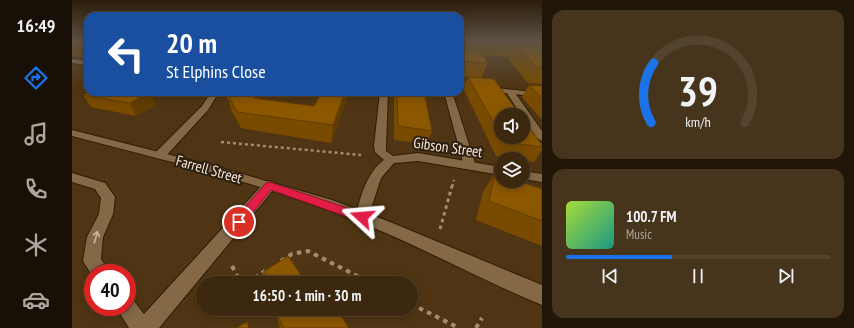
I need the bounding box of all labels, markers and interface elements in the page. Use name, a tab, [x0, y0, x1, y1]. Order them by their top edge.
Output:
text: 16:49	[17, 14, 55, 37]
text: 20 m	[166, 24, 217, 61]
icon: left	[100, 28, 152, 80]
text: St Elphins Close	[166, 60, 266, 83]
text: 39	[678, 63, 718, 116]
icon: directions	[22, 64, 50, 92]
map controls	[494, 108, 530, 188]
button: sound	[494, 108, 530, 144]
text: km/h	[685, 111, 711, 130]
icon: music	[22, 120, 50, 148]
street label: Gibson Street	[412, 133, 484, 161]
street label: Farrell Street	[174, 151, 244, 187]
button: layers	[494, 152, 530, 188]
icon: phone	[22, 175, 50, 203]
position arrow	[341, 196, 383, 238]
pin	[222, 205, 256, 239]
text: 100.7 FM	[626, 207, 677, 226]
icon: arrive	[228, 211, 250, 233]
text: Music	[626, 226, 652, 243]
icon: climate	[22, 231, 50, 259]
one-way arrow	[93, 231, 100, 244]
speed limit sign: 40	[84, 264, 136, 316]
icon: previous	[599, 265, 621, 287]
icon: pause	[687, 265, 709, 287]
icon: next	[775, 265, 797, 287]
icon: car	[22, 286, 50, 314]
text: 16:50 · 1 min · 30 m	[253, 286, 361, 305]

